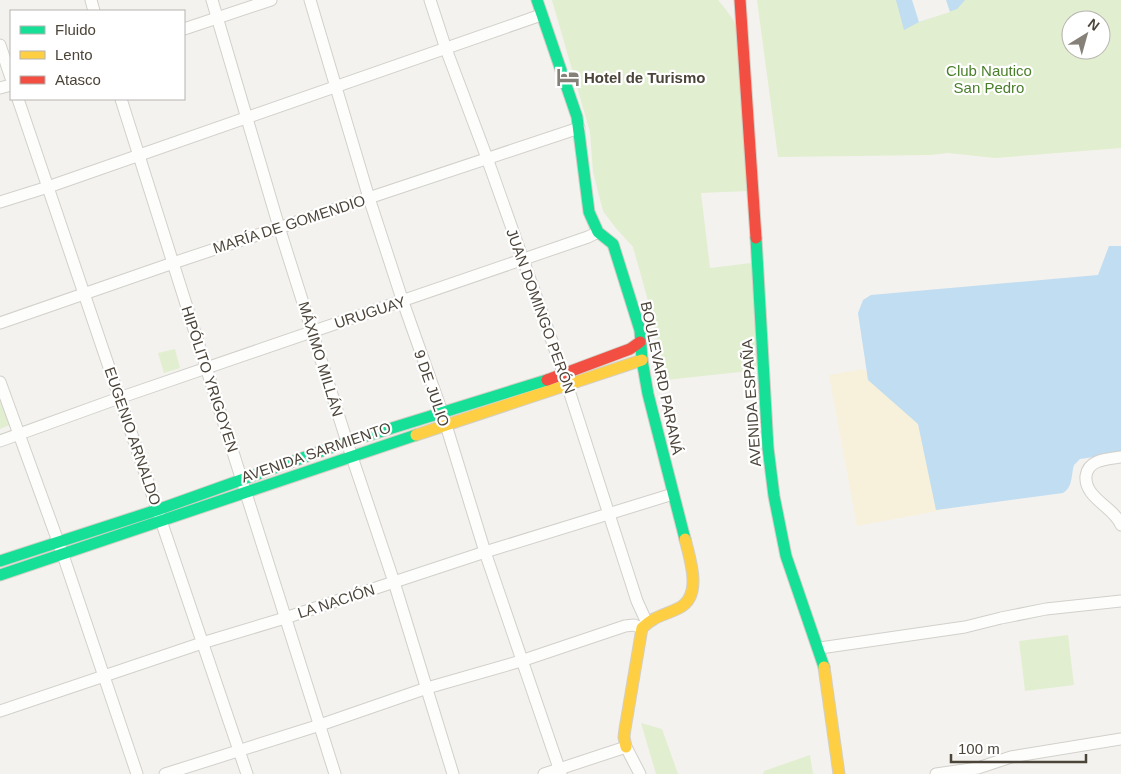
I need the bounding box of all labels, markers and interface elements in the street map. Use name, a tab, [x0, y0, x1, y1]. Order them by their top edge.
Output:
legend	[10, 10, 185, 100]
north arrow	[1061, 10, 1111, 60]
text: N	[1085, 15, 1103, 34]
text: Fluido	[55, 21, 96, 38]
text: Lento	[55, 46, 93, 63]
park label: Club Nautico San Pedro	[946, 62, 1032, 96]
hotel icon: Hotel de Turismo	[555, 64, 581, 90]
place label: Hotel de Turismo	[584, 69, 705, 86]
text: Atasco	[55, 71, 101, 88]
street label: MARÍA DE GOMENDIO	[211, 191, 367, 257]
street label: JUAN DOMINGO PERÓN	[503, 226, 579, 396]
street label: URUGUAY	[332, 292, 408, 332]
street label: MÁXIMO MILLÁN	[295, 300, 347, 418]
street label: BOULEVARD PARANÁ	[637, 300, 687, 456]
street label: HIPÓLITO YRIGOYEN	[178, 304, 242, 454]
street label: AVENIDA ESPAÑA	[738, 339, 764, 467]
street label: 9 DE JULIO	[411, 347, 453, 429]
street label: EUGENIO ARNALDO	[101, 365, 165, 507]
street label: AVENIDA SARMIENTO	[239, 418, 393, 486]
street label: LA NACIÓN	[295, 581, 377, 621]
scale bar	[951, 732, 1086, 764]
text: 100 m	[958, 740, 1000, 757]

